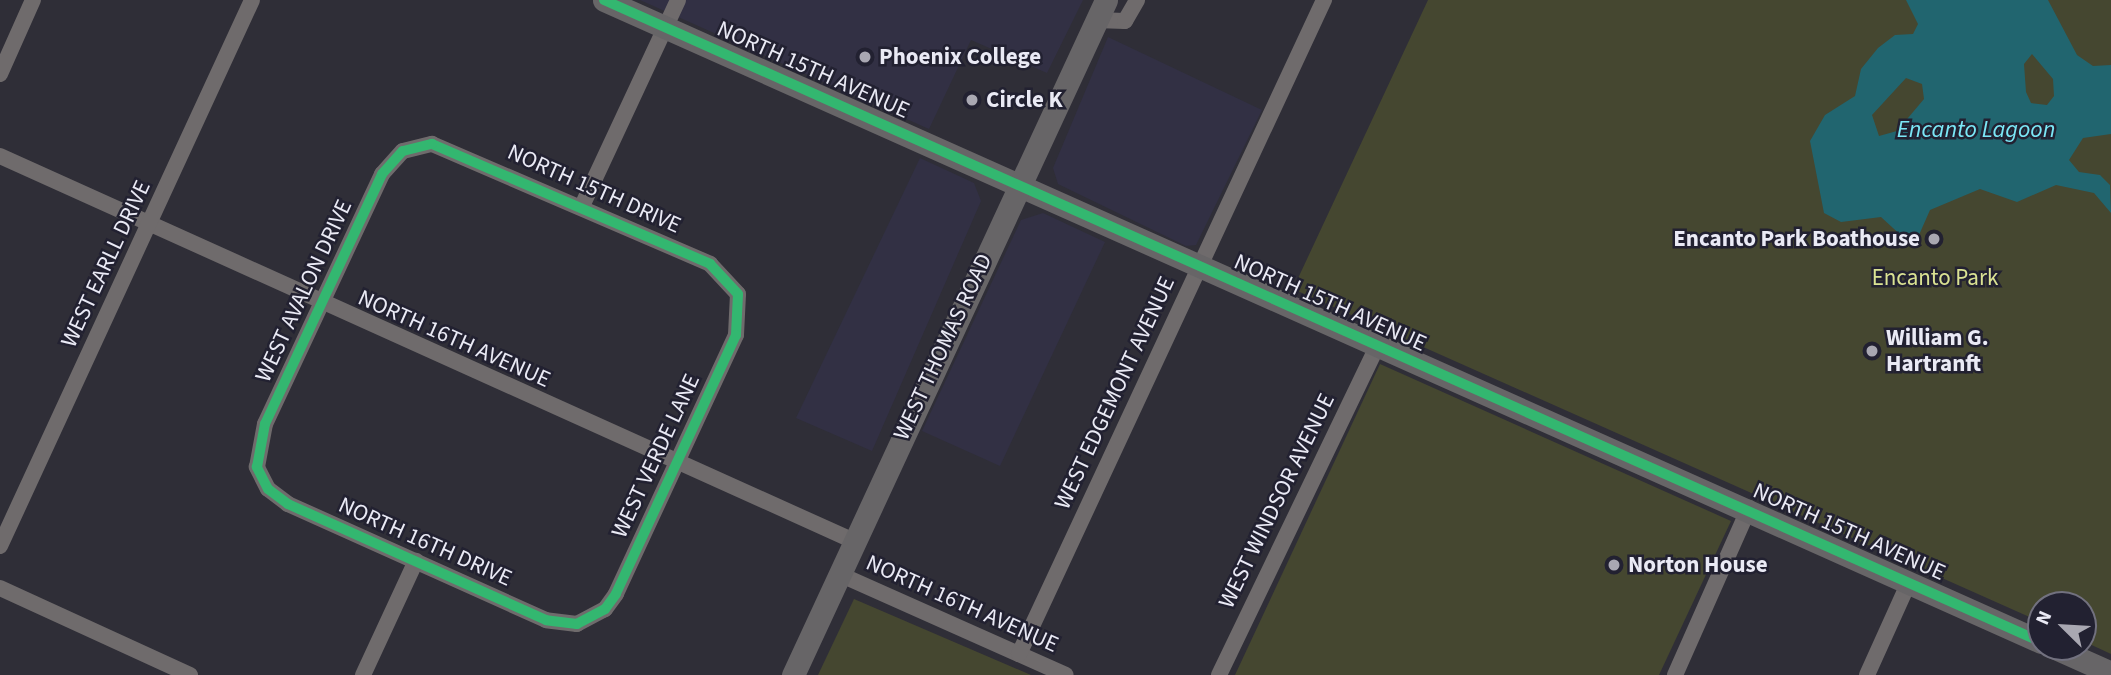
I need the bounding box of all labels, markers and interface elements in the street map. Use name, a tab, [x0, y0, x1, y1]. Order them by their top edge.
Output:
street label: NORTH 15TH AVENUE	[713, 15, 913, 125]
place label: Phoenix College	[879, 43, 1041, 71]
marker: Phoenix College	[857, 49, 873, 65]
place label: Circle K	[986, 86, 1063, 114]
marker: Circle K	[964, 92, 980, 108]
water label: Encanto Lagoon	[1897, 116, 2055, 144]
street label: NORTH 15TH DRIVE	[503, 138, 685, 240]
street label: WEST EARLL DRIVE	[55, 176, 157, 352]
street label: WEST AVALON DRIVE	[250, 196, 358, 386]
place label: Encanto Park Boathouse	[1673, 225, 1920, 253]
marker: Encanto Park Boathouse	[1926, 231, 1942, 247]
street label: NORTH 15TH AVENUE	[1230, 248, 1430, 358]
street label: WEST THOMAS ROAD	[888, 249, 998, 445]
park label: Encanto Park	[1872, 264, 1998, 292]
street label: WEST EDGEMONT AVENUE	[1049, 272, 1181, 514]
street label: NORTH 16TH AVENUE	[354, 284, 554, 394]
place label: William G. Hartranft	[1886, 324, 1989, 378]
marker: William G. Hartranft	[1864, 343, 1880, 359]
street label: WEST VERDE LANE	[606, 370, 706, 542]
street label: WEST WINDSOR AVENUE	[1213, 389, 1341, 613]
street label: NORTH 15TH AVENUE	[1749, 477, 1949, 587]
street label: NORTH 16TH DRIVE	[334, 491, 516, 593]
street label: NORTH 16TH AVENUE	[862, 549, 1062, 659]
place label: Norton House	[1628, 551, 1768, 579]
marker: Norton House	[1606, 557, 1622, 573]
north arrow	[2027, 591, 2097, 661]
text: N	[2029, 607, 2059, 629]

